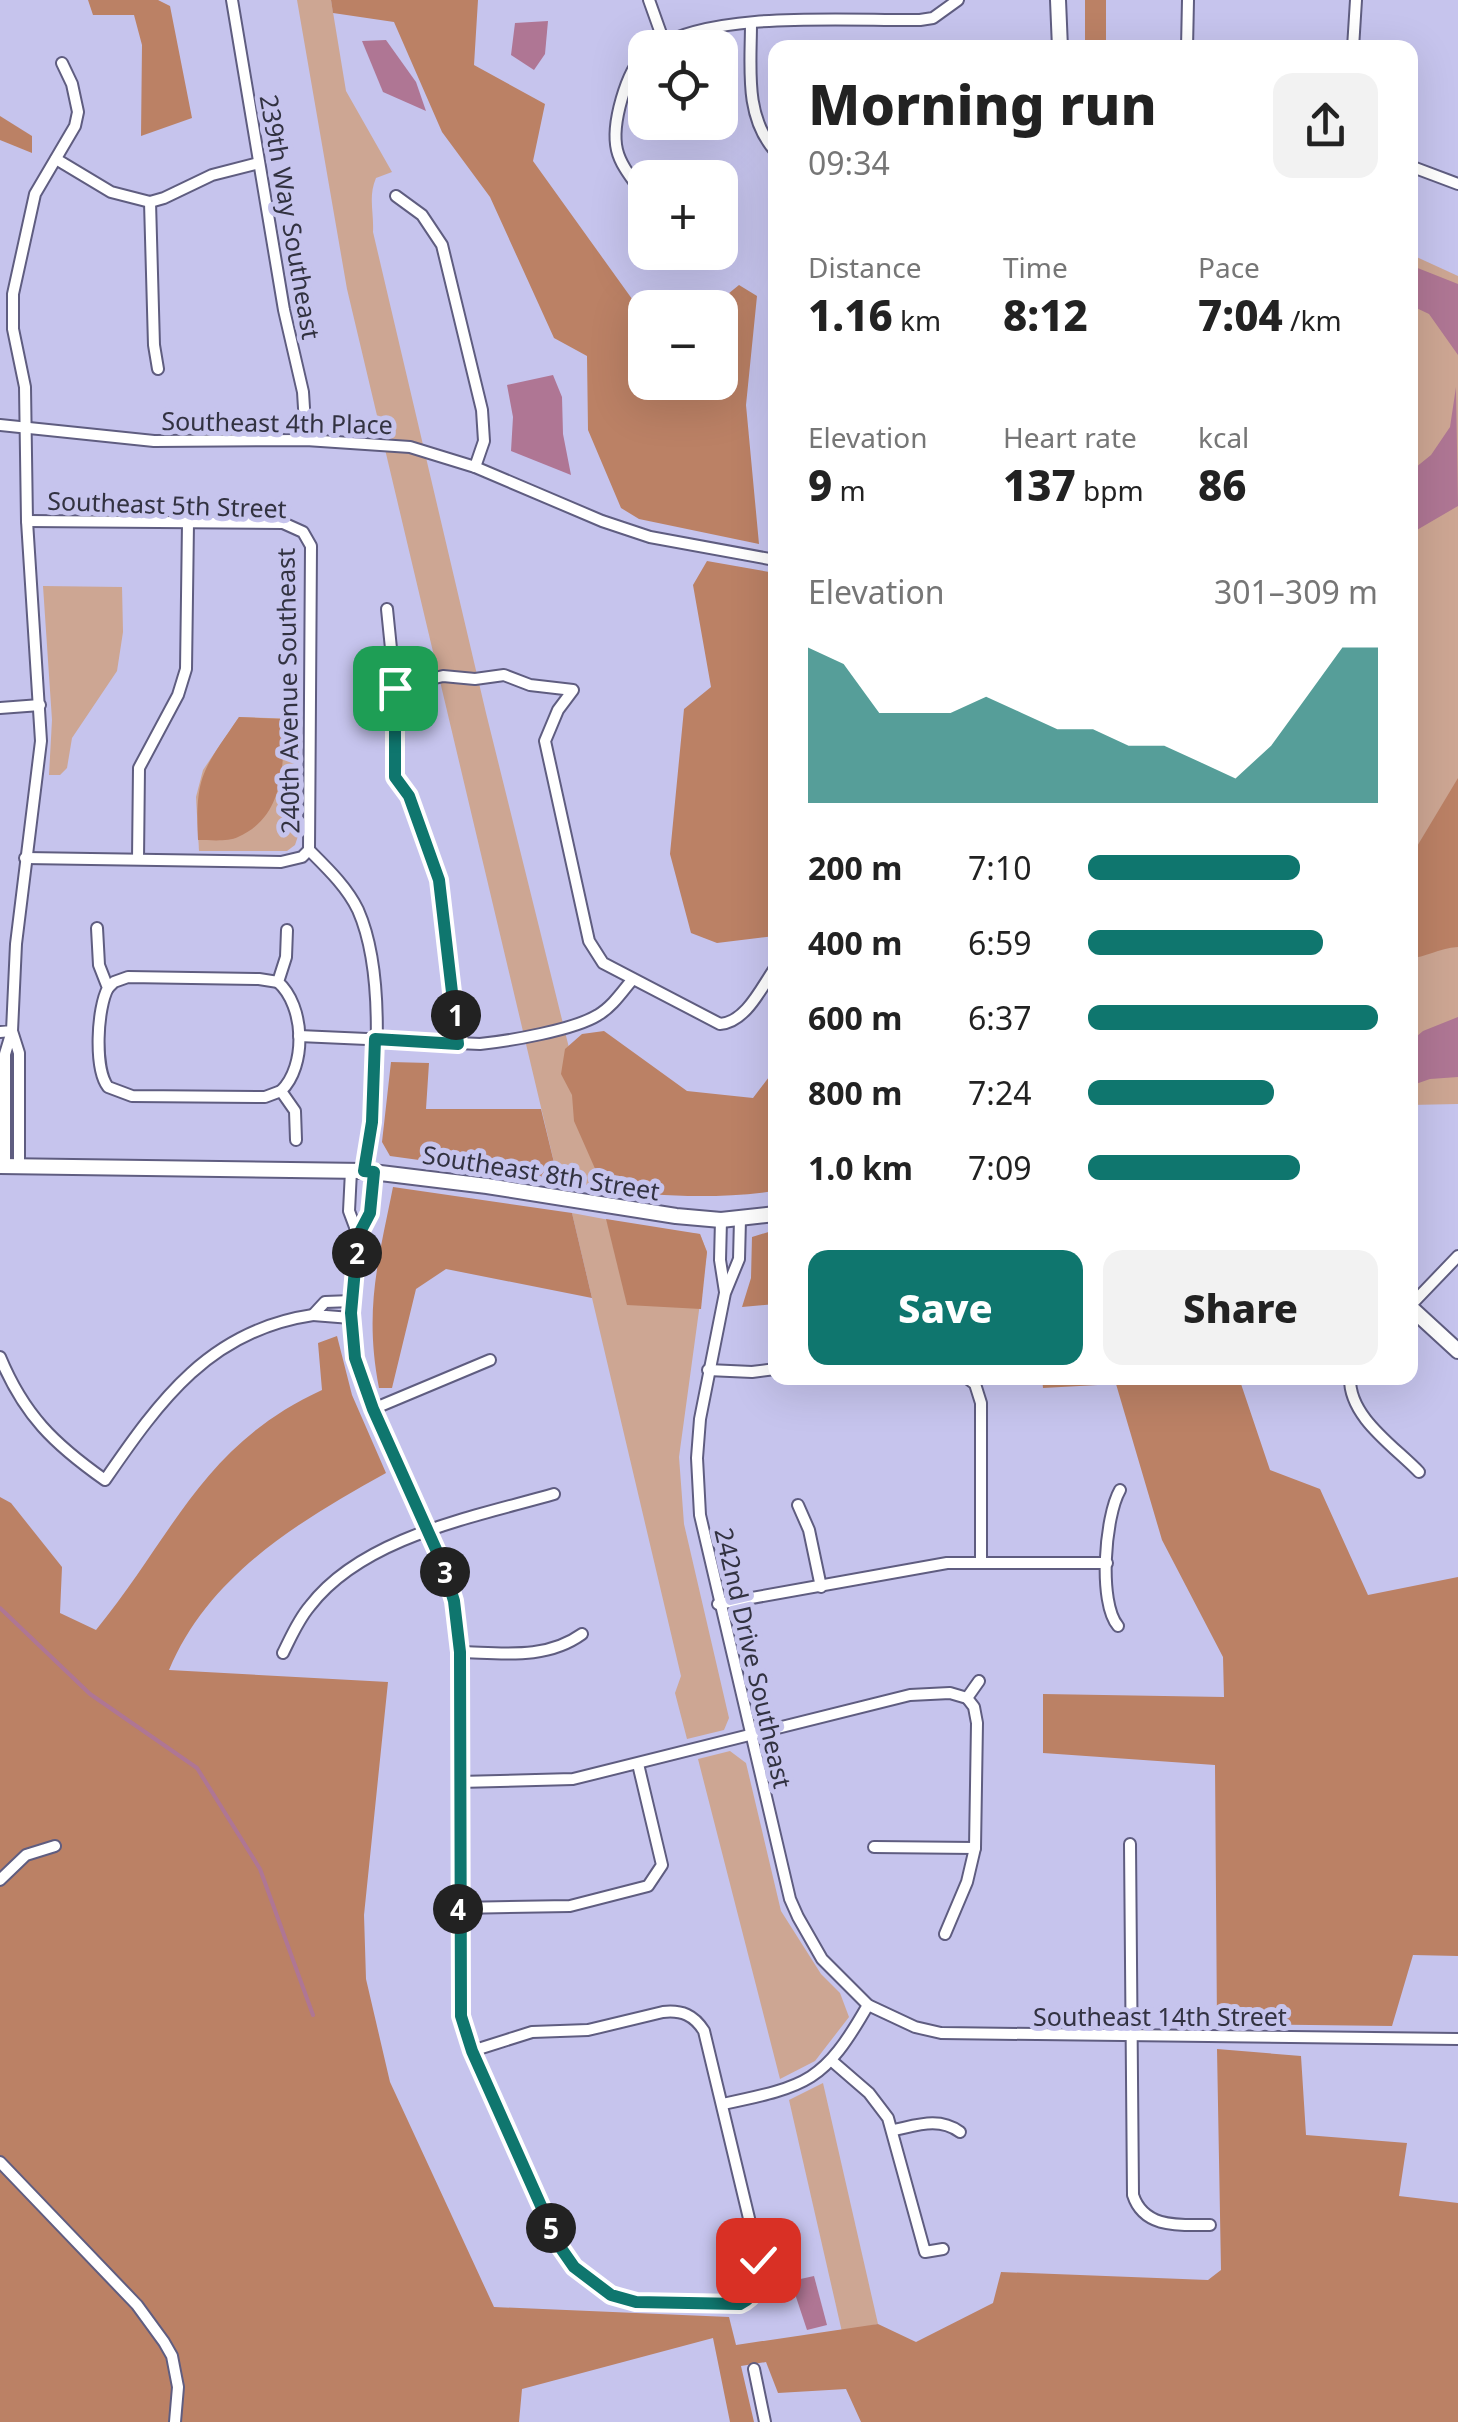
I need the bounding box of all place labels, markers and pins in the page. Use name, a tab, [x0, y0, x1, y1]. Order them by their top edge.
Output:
pin	[353, 646, 438, 731]
pin: 1	[431, 990, 481, 1040]
pin: 2	[332, 1228, 382, 1278]
pin: 3	[420, 1547, 470, 1597]
pin: 4	[433, 1884, 483, 1934]
pin: 5	[526, 2203, 576, 2253]
pin	[716, 2218, 801, 2303]

